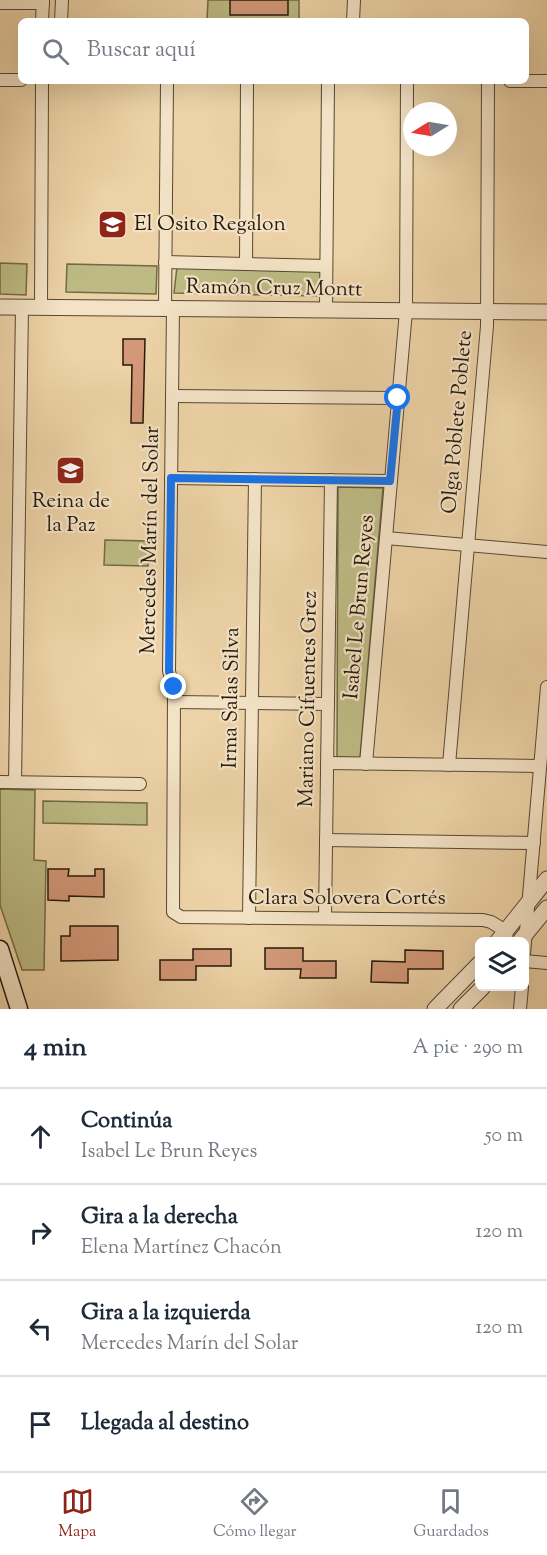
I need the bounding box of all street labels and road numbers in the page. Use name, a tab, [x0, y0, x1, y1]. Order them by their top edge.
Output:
street label: Ramón Cruz Montt	[186, 272, 362, 306]
street label: Olga Poblete Poblete	[435, 329, 481, 515]
street label: Mercedes Marín del Solar	[134, 426, 168, 654]
street label: Isabel Le Brun Reyes	[337, 513, 383, 701]
street label: Mariano Cifuentes Grez	[292, 590, 326, 808]
street label: Irma Salas Silva	[216, 627, 248, 769]
street label: Clara Solovera Cortés	[248, 884, 446, 914]

